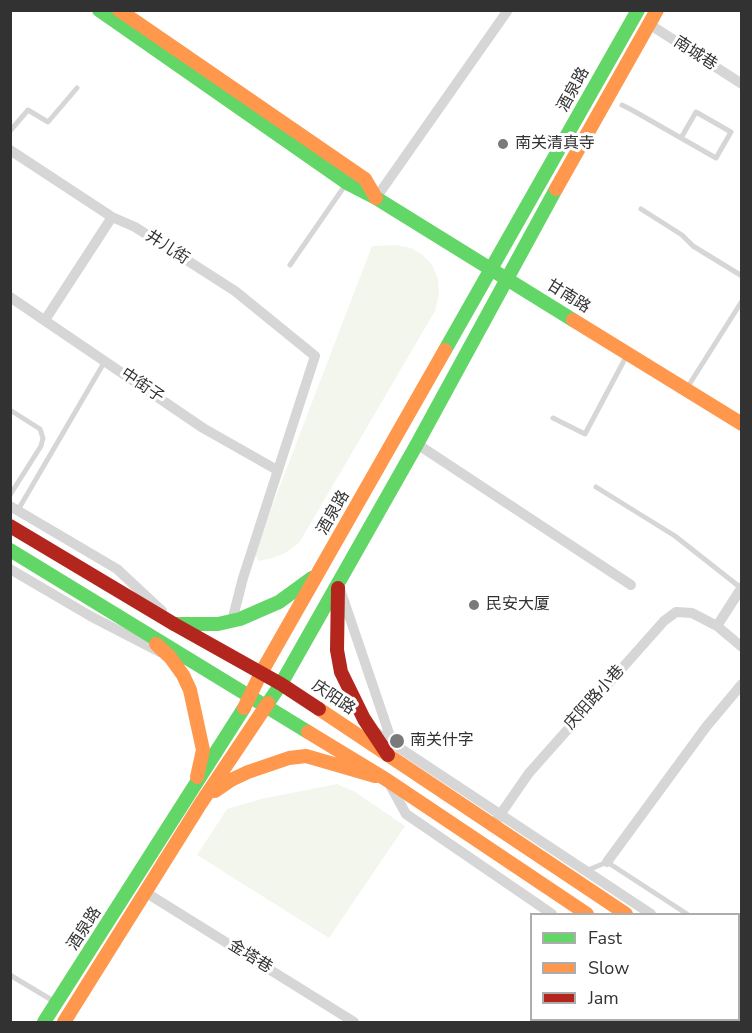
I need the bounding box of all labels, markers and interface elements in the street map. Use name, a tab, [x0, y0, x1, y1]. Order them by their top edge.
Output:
street label: 南城巷	[670, 33, 720, 75]
street label: 酒泉路	[554, 64, 594, 116]
place label: 南关清真寺	[515, 134, 595, 154]
marker: 南关清真寺	[496, 137, 510, 151]
street label: 井儿街	[142, 227, 192, 269]
street label: 甘南路	[543, 276, 593, 318]
street label: 中街子	[117, 365, 167, 407]
street label: 酒泉路	[314, 487, 354, 539]
place label: 民安大厦	[486, 595, 550, 615]
marker: 民安大厦	[467, 598, 481, 612]
street label: 庆阳路小巷	[561, 662, 629, 734]
street label: 庆阳路	[308, 677, 358, 719]
place label: 南关什字	[410, 731, 474, 751]
marker: 南关什字	[388, 732, 406, 750]
street label: 酒泉路	[64, 904, 106, 954]
legend	[530, 913, 740, 1021]
text: Fast	[588, 926, 622, 950]
street label: 金塔巷	[225, 936, 275, 978]
text: Slow	[588, 956, 629, 980]
text: Jam	[588, 986, 619, 1010]

